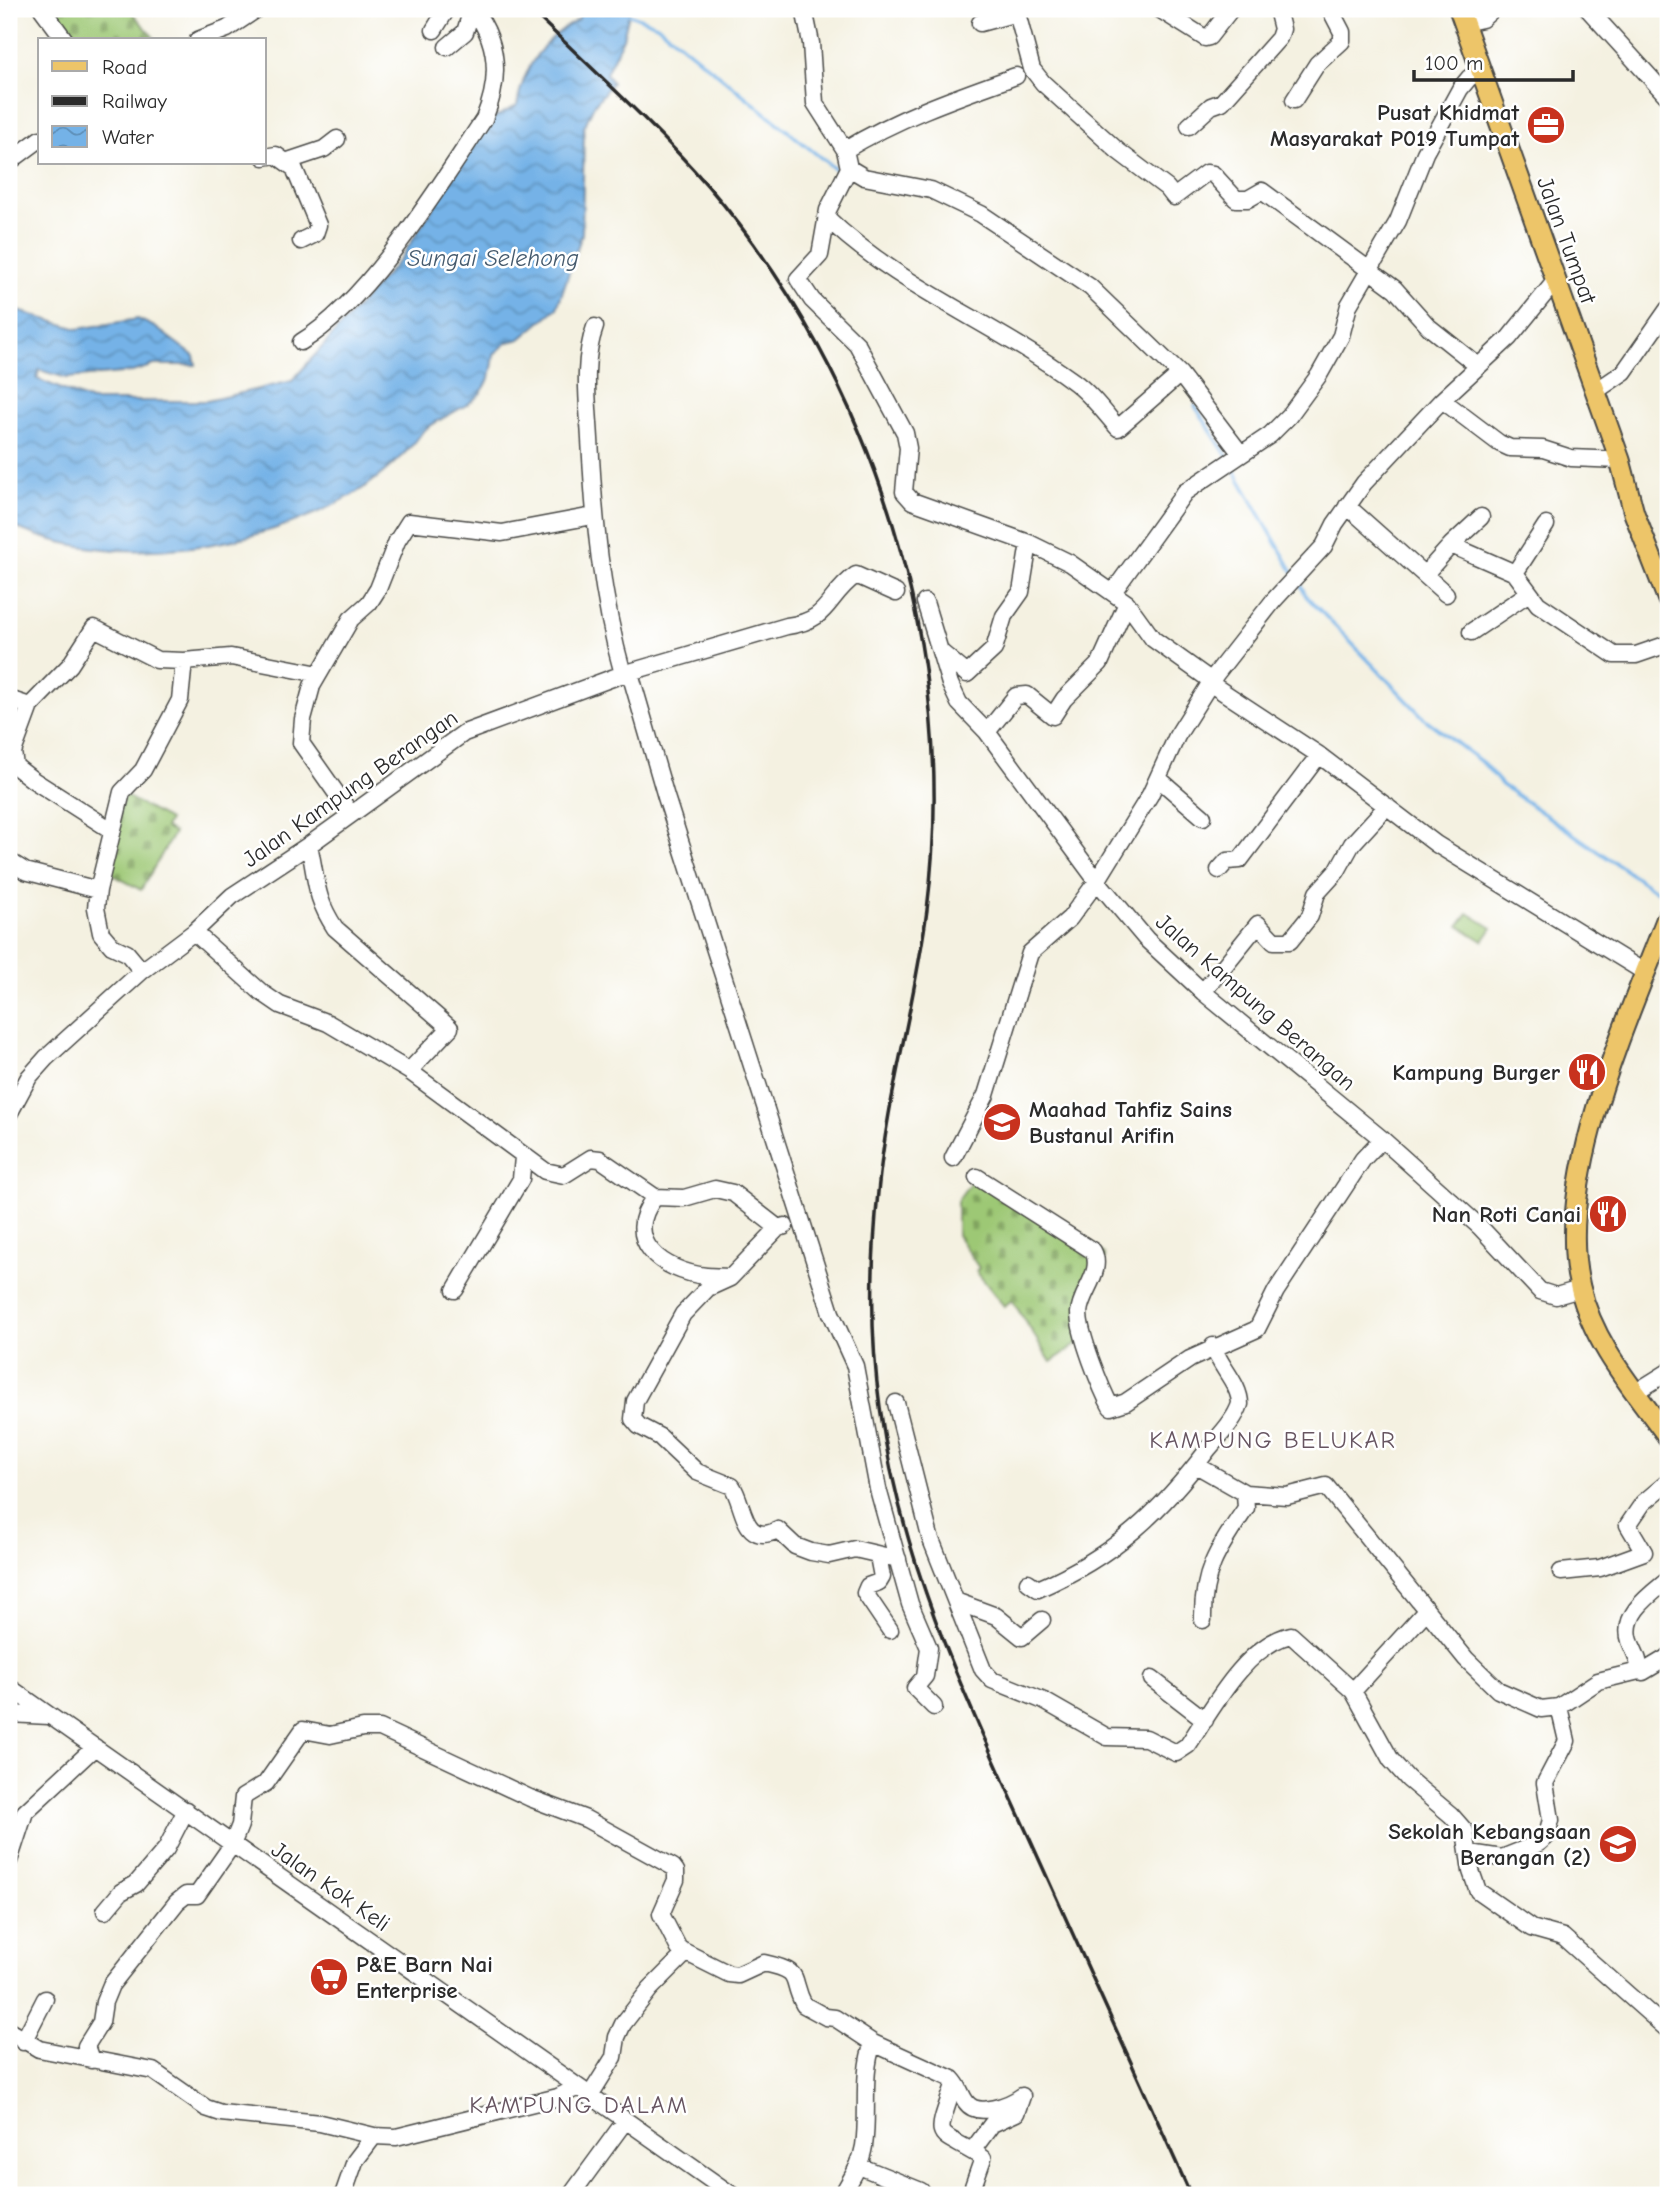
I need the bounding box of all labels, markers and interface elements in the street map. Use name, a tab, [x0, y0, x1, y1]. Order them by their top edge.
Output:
legend	[38, 38, 266, 164]
scale bar	[1414, 38, 1574, 82]
text: 100 m	[1425, 51, 1483, 75]
text: Road	[102, 55, 147, 79]
text: Railway	[102, 89, 167, 113]
place label: Pusat Khidmat Masyarakat P019 Tumpat	[1270, 99, 1519, 152]
office icon: Pusat Khidmat Masyarakat P019 Tumpat	[1525, 104, 1567, 146]
text: Water	[102, 125, 155, 149]
street label: Jalan Tumpat	[1531, 173, 1602, 309]
water label: Sungai Selehong	[407, 244, 579, 272]
street label: Jalan Kampung Berangan	[238, 704, 463, 873]
street label: Jalan Kampung Berangan	[1150, 908, 1361, 1096]
restaurant icon: Kampung Burger	[1566, 1051, 1608, 1093]
place label: Kampung Burger	[1392, 1059, 1561, 1086]
place label: Maahad Tahfiz Sains Bustanul Arifin	[1029, 1096, 1232, 1149]
school or university icon: Maahad Tahfiz Sains Bustanul Arifin	[981, 1101, 1023, 1143]
restaurant icon: Nan Roti Canai	[1587, 1193, 1629, 1235]
place label: Nan Roti Canai	[1432, 1201, 1581, 1228]
district label: KAMPUNG BELUKAR	[1149, 1426, 1397, 1454]
place label: Sekolah Kebangsaan Berangan (2)	[1388, 1818, 1591, 1871]
school or university icon: Sekolah Kebangsaan Berangan (2)	[1597, 1823, 1639, 1865]
street label: Jalan Kok Keli	[266, 1836, 395, 1937]
place label: P&E Barn Nai Enterprise	[356, 1951, 493, 2004]
supermarket icon: P&E Barn Nai Enterprise	[308, 1956, 350, 1998]
district label: KAMPUNG DALAM	[469, 2091, 689, 2119]

